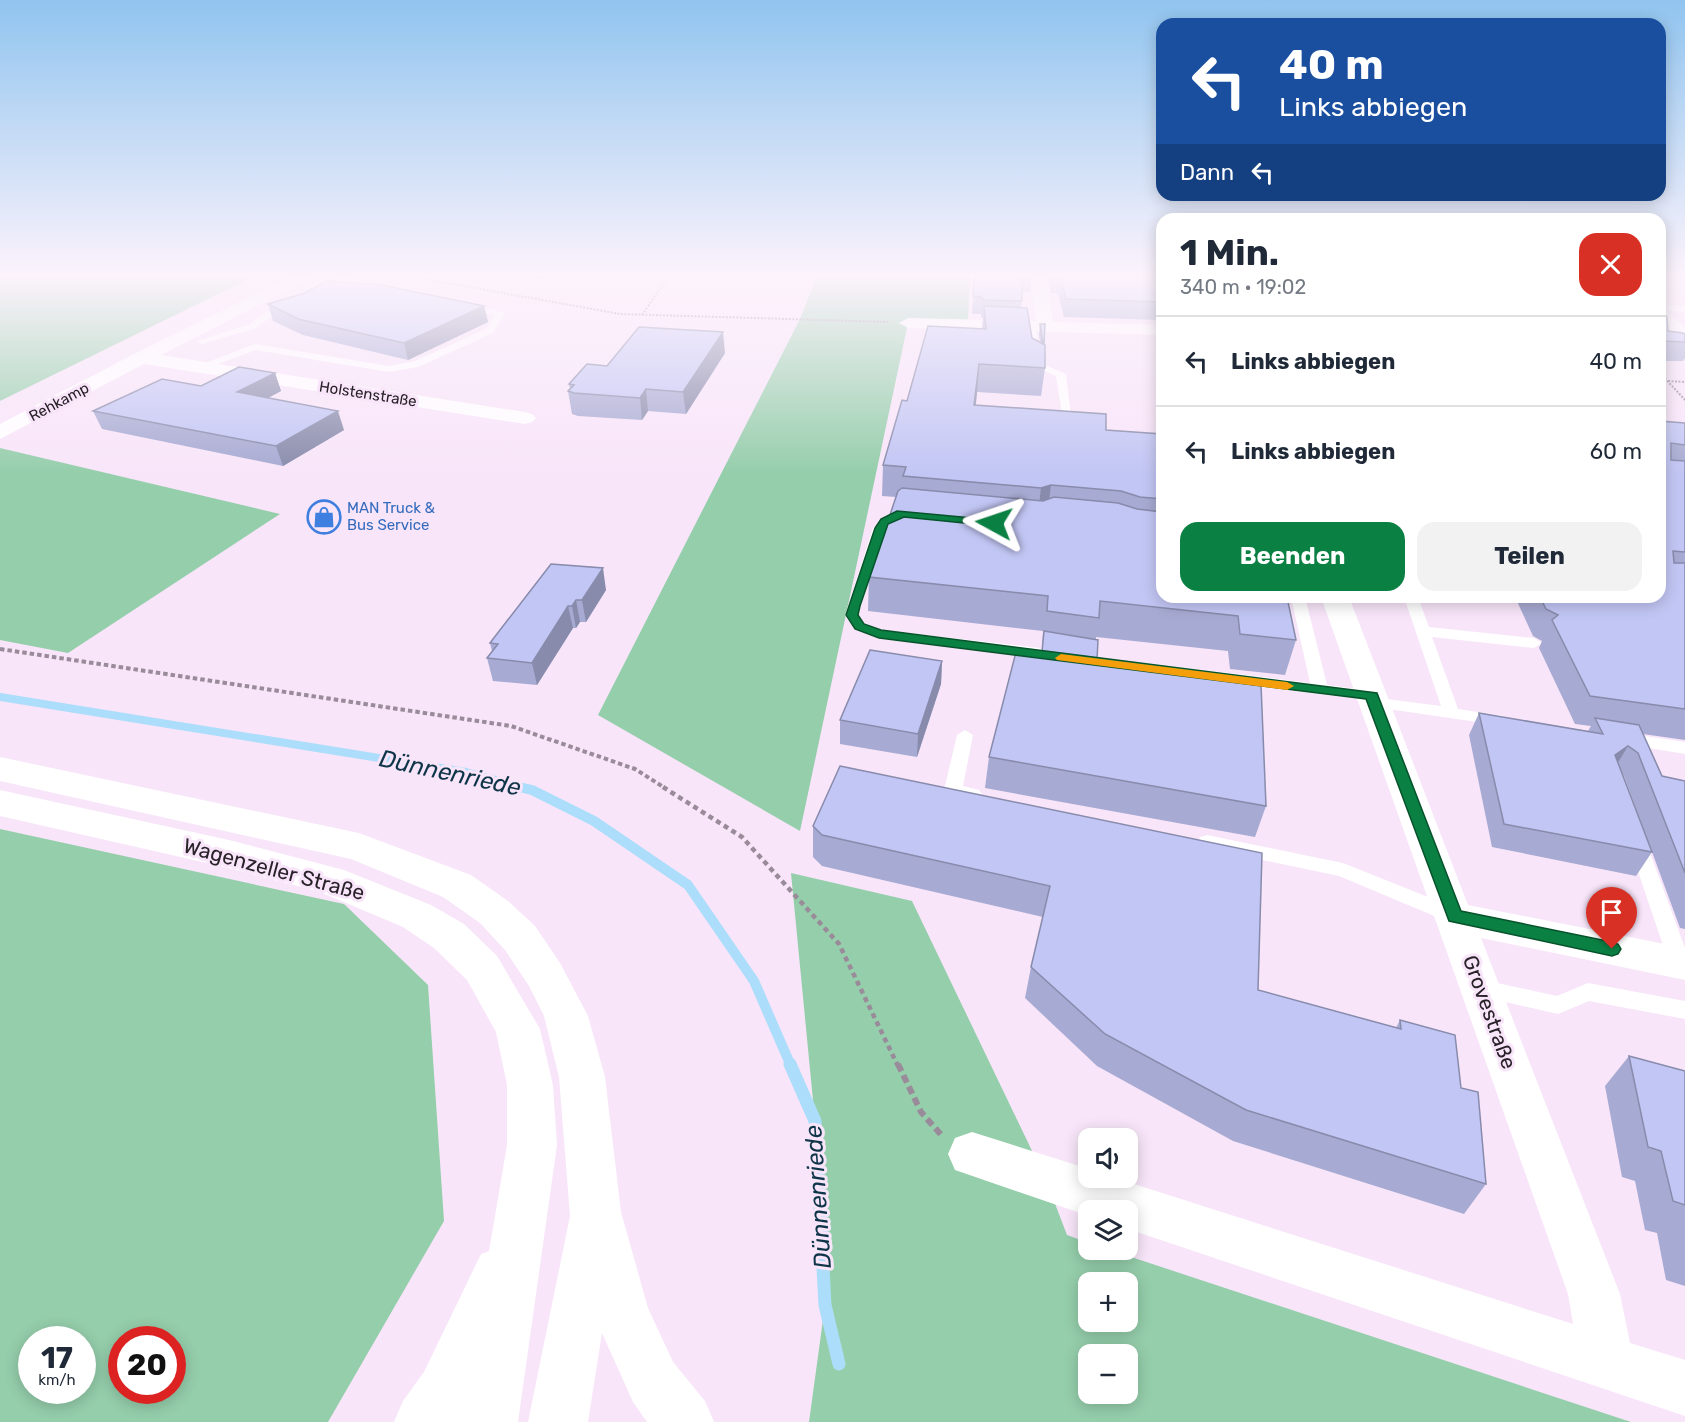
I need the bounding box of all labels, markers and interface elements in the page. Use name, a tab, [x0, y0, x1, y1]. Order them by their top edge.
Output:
text: 40 m	[1279, 40, 1384, 90]
icon: left	[1180, 42, 1258, 120]
text: Links abbiegen	[1279, 91, 1467, 123]
icon: left	[1246, 156, 1279, 189]
text: Dann	[1180, 159, 1234, 186]
text: 1 Min.	[1180, 231, 1279, 274]
button: close	[1579, 233, 1642, 296]
text: 340 m · 19:02	[1180, 275, 1306, 299]
icon: left	[1180, 345, 1213, 378]
text: Links abbiegen	[1231, 348, 1395, 375]
text: 40 m	[1589, 348, 1642, 375]
street label: Holstenstraße	[318, 377, 418, 411]
street label: Rehkamp	[26, 379, 92, 425]
icon: left	[1180, 435, 1213, 468]
text: Links abbiegen	[1231, 438, 1395, 465]
text: 60 m	[1590, 438, 1642, 465]
position arrow	[962, 491, 1026, 555]
shop icon: MAN Truck & Bus Service	[306, 499, 342, 535]
place label: MAN Truck & Bus Service	[347, 499, 435, 534]
button: Beenden	[1180, 522, 1405, 591]
button: Teilen	[1417, 522, 1642, 591]
water label: Dünnenriede	[377, 744, 523, 802]
street label: Wagenzeller Straße	[181, 833, 367, 905]
pin	[1586, 887, 1637, 949]
icon: arrive	[1595, 896, 1628, 929]
street label: Grovestraße	[1458, 952, 1522, 1072]
water label: Dünnenriede	[799, 1124, 837, 1270]
map controls	[1078, 1128, 1138, 1404]
button: sound	[1078, 1128, 1138, 1188]
button: layers	[1078, 1200, 1138, 1260]
button: +	[1078, 1272, 1138, 1332]
speed limit sign: 20	[108, 1326, 186, 1404]
text: 17	[41, 1340, 73, 1376]
button: −	[1078, 1344, 1138, 1404]
text: km/h	[38, 1371, 76, 1389]

